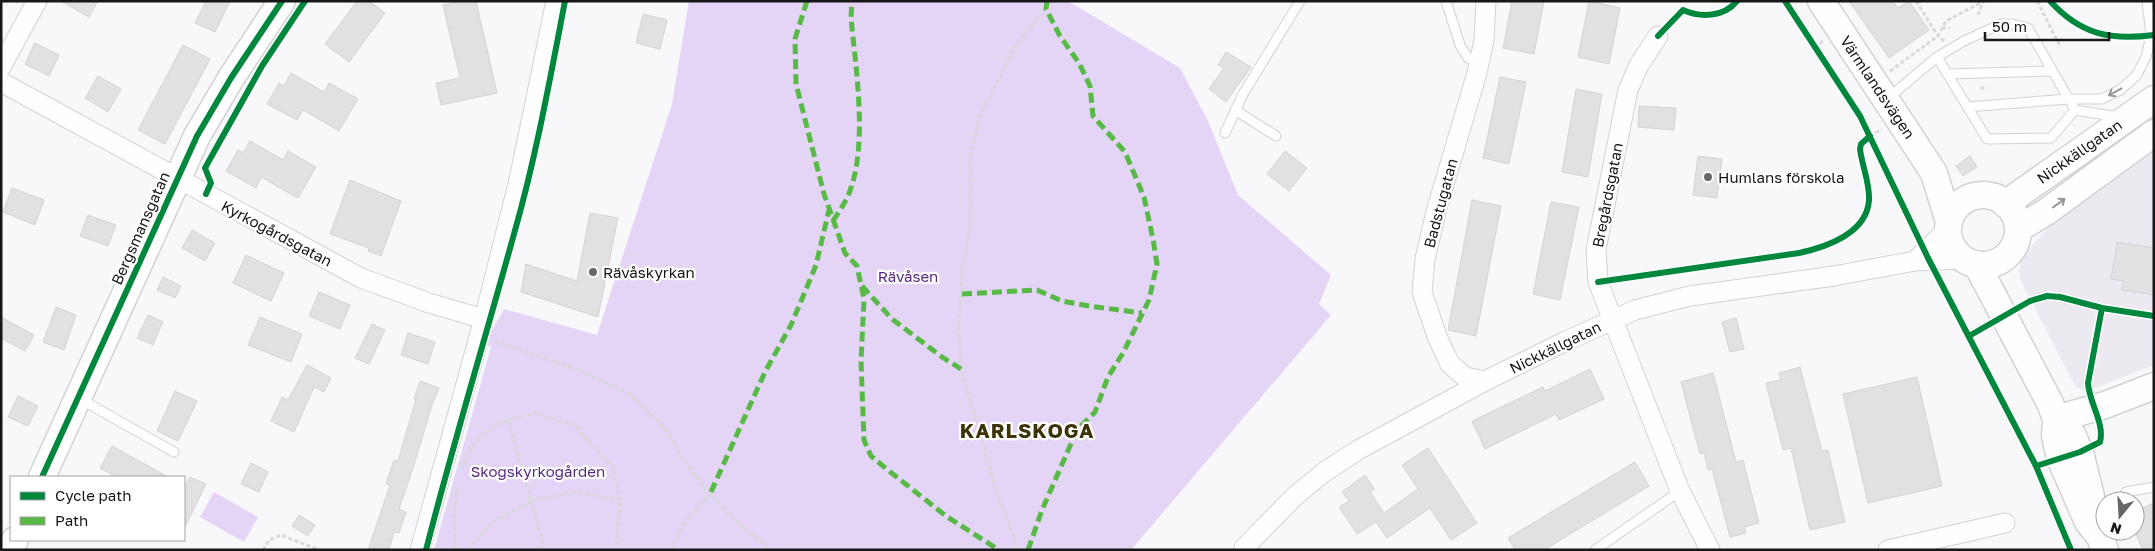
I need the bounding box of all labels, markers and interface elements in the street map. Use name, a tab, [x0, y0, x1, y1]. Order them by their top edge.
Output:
scale bar	[1985, 10, 2109, 42]
text: 50 m	[1992, 17, 2027, 35]
street label: Värmlandsvägen	[1837, 32, 1919, 142]
one-way arrow	[2107, 87, 2122, 97]
street label: Nickkällgatan	[2033, 115, 2125, 187]
street label: Bregårdsgatan	[1588, 141, 1626, 249]
street label: Badstugatan	[1419, 156, 1461, 250]
place label: Humlans förskola	[1718, 168, 1845, 186]
street label: Bergsmansgatan	[107, 169, 173, 287]
marker: Humlans förskola	[1702, 171, 1714, 183]
street label: Kyrkogårdsgatan	[218, 196, 336, 270]
one-way arrow	[2052, 197, 2065, 208]
place label: Rävåskyrkan	[603, 263, 695, 281]
marker: Rävåskyrkan	[587, 266, 599, 278]
park label: Rävåsen	[878, 267, 938, 285]
street label: Nickkällgatan	[1506, 317, 1604, 377]
district label: KARLSKOGA	[960, 418, 1094, 442]
park label: Skogskyrkogården	[471, 462, 605, 480]
legend	[10, 476, 185, 541]
text: Cycle path	[55, 486, 131, 504]
north arrow	[2095, 491, 2145, 541]
text: Path	[55, 511, 88, 529]
text: N	[2108, 519, 2124, 539]

